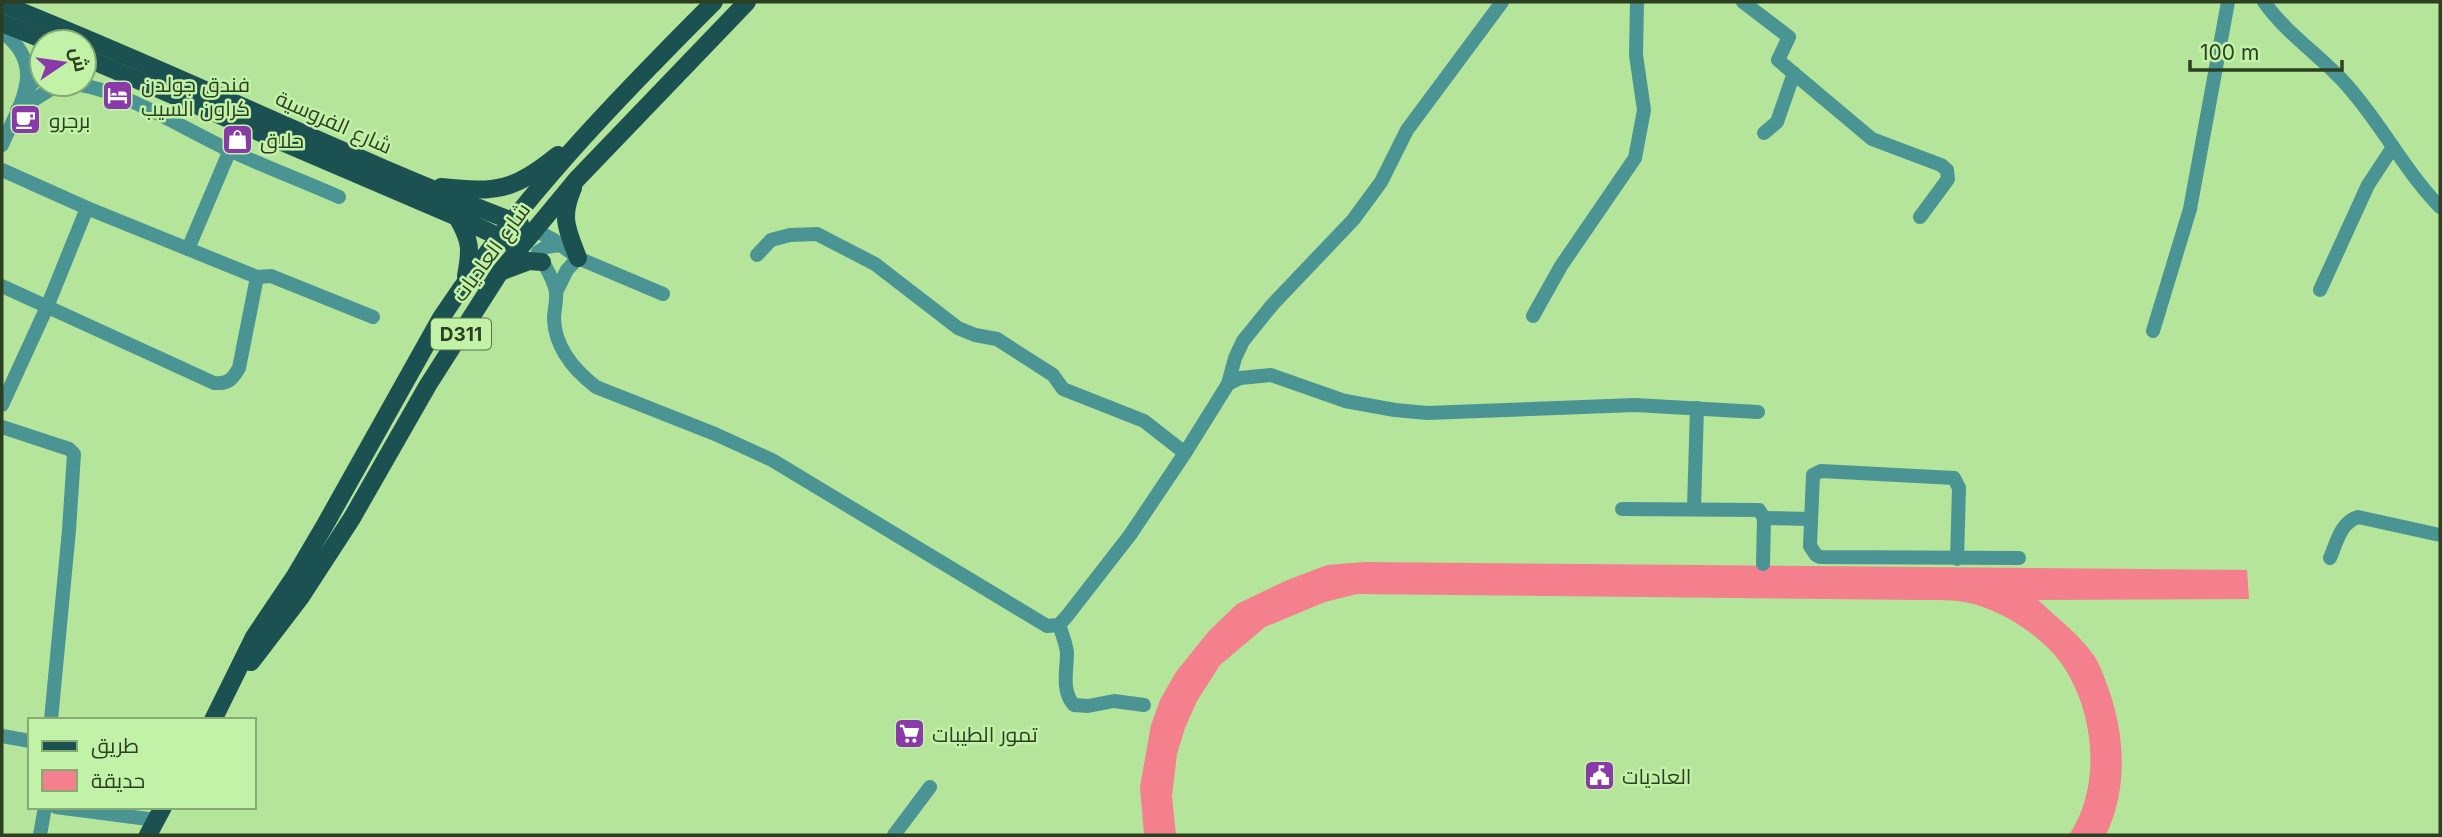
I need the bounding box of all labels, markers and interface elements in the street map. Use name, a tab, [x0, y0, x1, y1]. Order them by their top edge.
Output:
north arrow	[28, 28, 98, 98]
scale bar	[2190, 28, 2342, 72]
text: 100 m	[2200, 40, 2259, 65]
text: ش	[65, 45, 93, 74]
place label: فندق جولدن كراون السيب	[141, 72, 250, 122]
hotel icon: فندق جولدن كراون السيب	[101, 79, 135, 113]
street label: شارع الفروسية	[271, 85, 396, 161]
cafe icon: برجرو	[9, 103, 43, 137]
place label: برجرو	[49, 108, 90, 133]
shop icon: حلاق	[220, 123, 254, 157]
place label: حلاق	[260, 128, 304, 154]
street label: شارع العاديات	[447, 198, 537, 307]
road number: D311	[431, 318, 491, 350]
supermarket icon: تمور الطيبات	[892, 717, 926, 751]
legend	[28, 718, 256, 809]
place label: تمور الطيبات	[932, 722, 1038, 747]
text: طريق	[91, 733, 139, 759]
public building icon: العاديات	[1582, 759, 1616, 793]
place label: العاديات	[1622, 764, 1692, 789]
text: حديقة	[91, 768, 145, 793]

